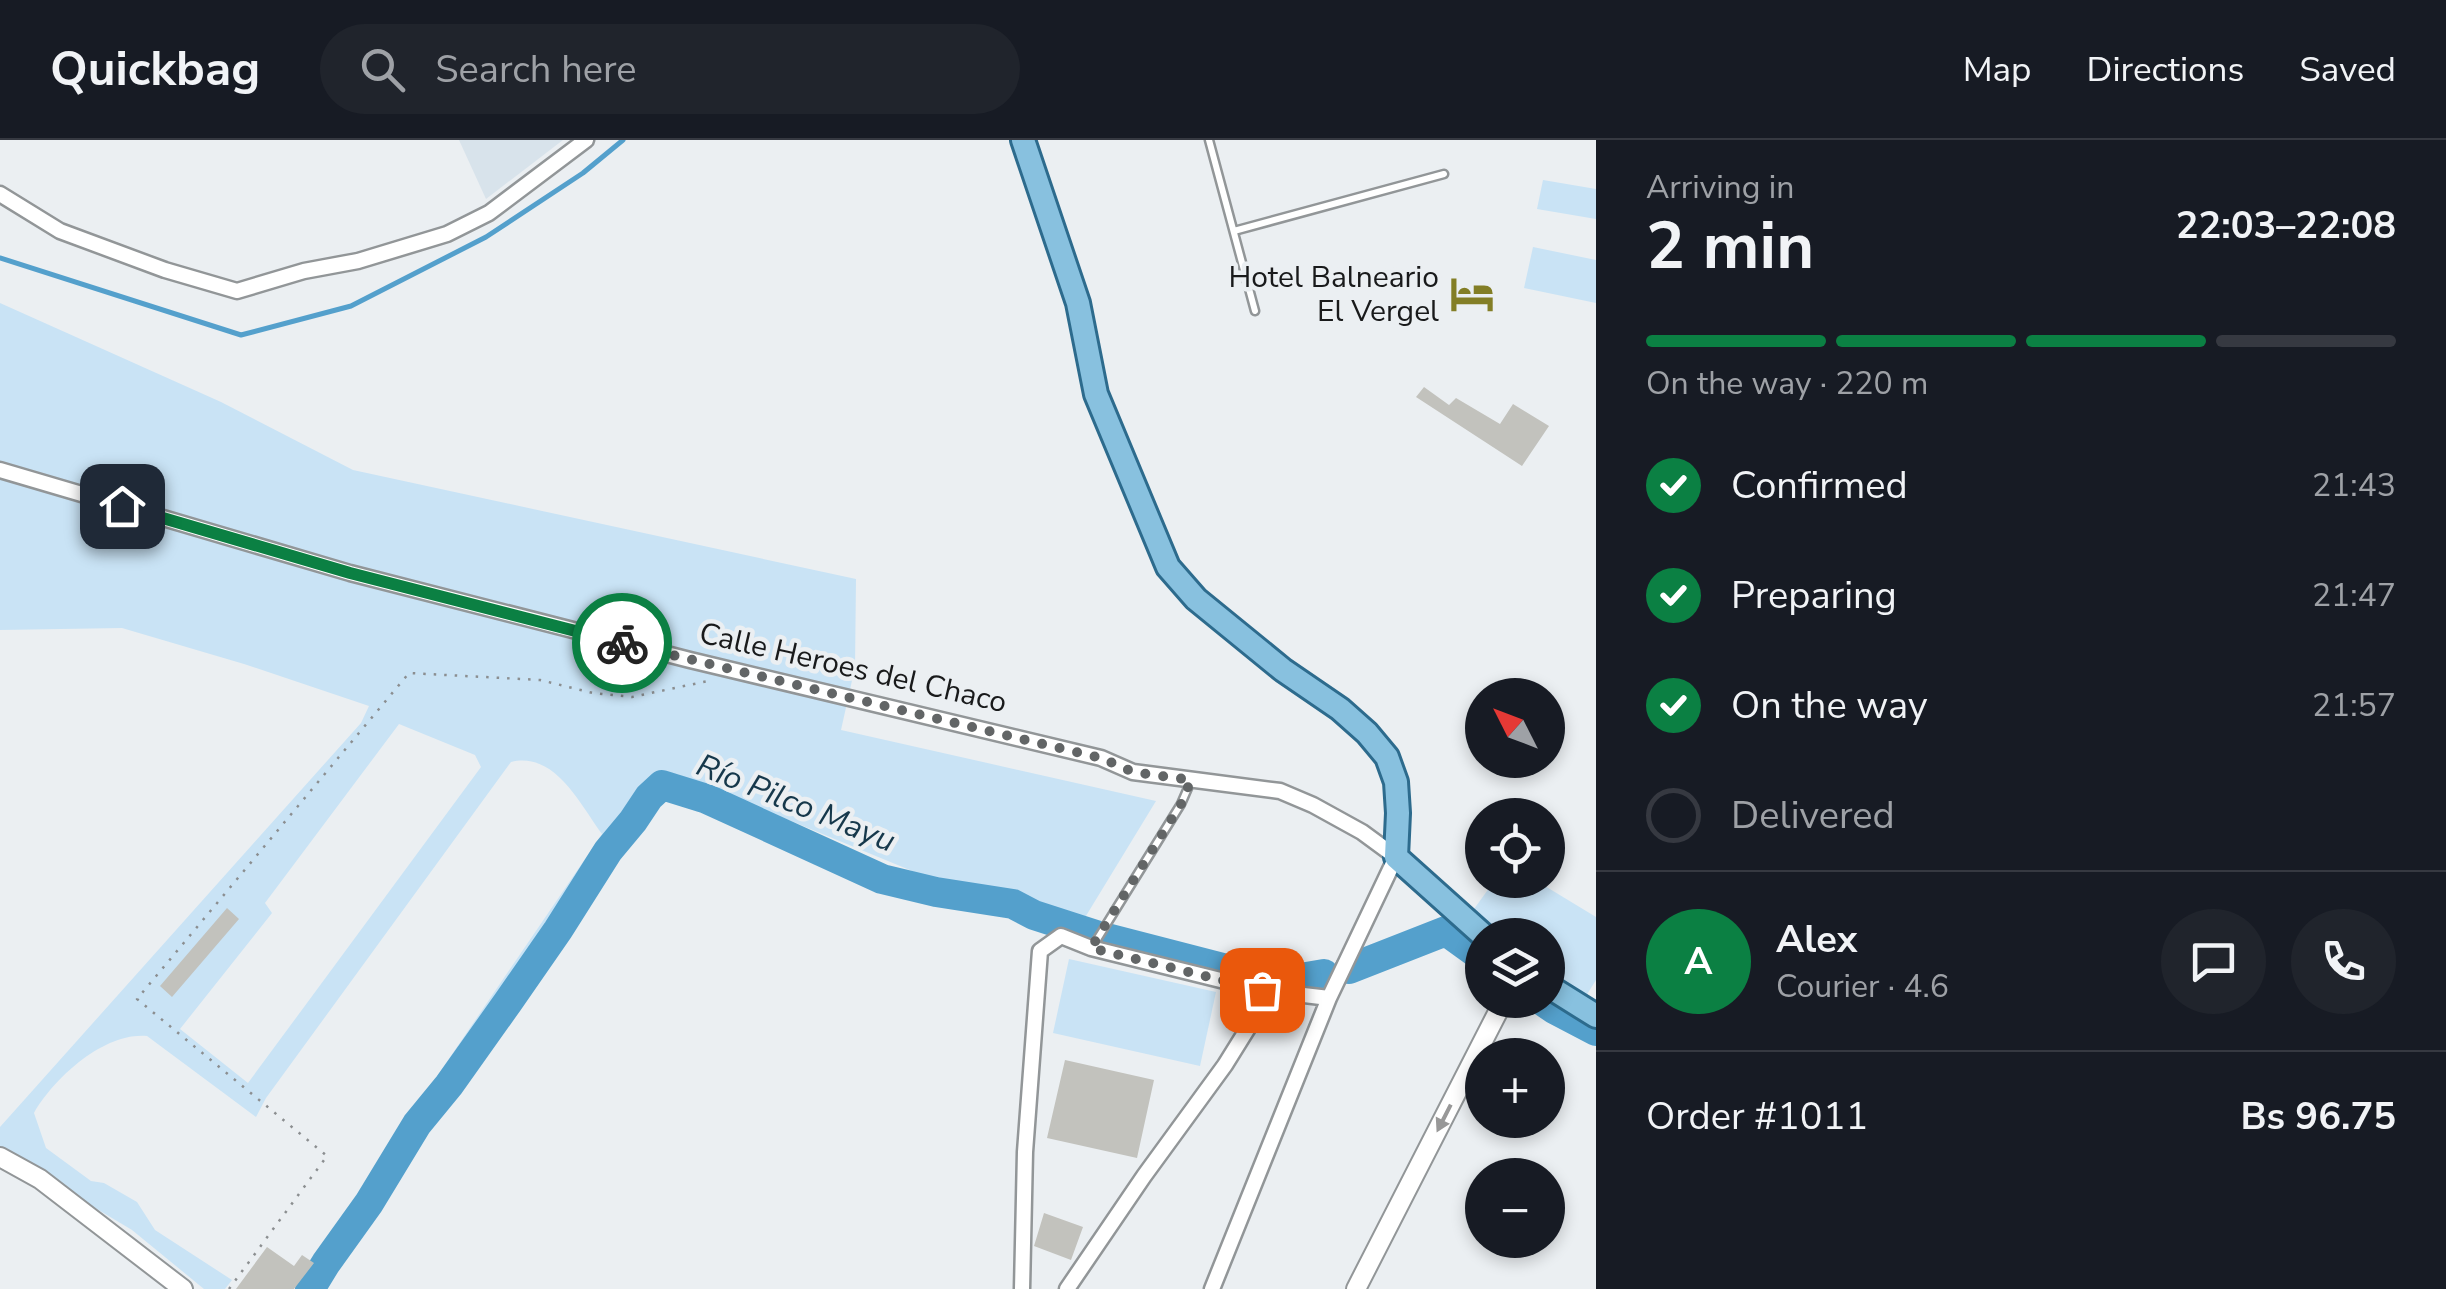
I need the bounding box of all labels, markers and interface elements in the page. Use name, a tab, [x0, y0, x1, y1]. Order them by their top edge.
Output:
search box	[320, 24, 1020, 114]
text: Quickbag	[50, 36, 260, 102]
icon: search	[355, 42, 410, 97]
text: Search here	[435, 44, 637, 95]
text: Map	[1963, 46, 2032, 93]
text: Directions	[2087, 46, 2244, 93]
text: Saved	[2299, 46, 2396, 93]
text: Arriving in	[1646, 166, 1794, 209]
text: 22:03–22:08	[2176, 200, 2396, 251]
text: 2 min	[1646, 202, 1814, 291]
place label: Hotel Balneario El Vergel	[1228, 257, 1439, 332]
hotel icon: Hotel Balneario El Vergel	[1448, 270, 1496, 318]
text: On the way · 220 m	[1646, 362, 1928, 405]
icon: check	[1646, 458, 1701, 513]
text: Confirmed	[1731, 460, 1908, 511]
pin	[80, 464, 165, 549]
text: 21:43	[2312, 464, 2396, 507]
icon: home	[95, 479, 150, 534]
icon: check	[1646, 568, 1701, 623]
text: Preparing	[1731, 570, 1897, 621]
text: 21:47	[2312, 574, 2396, 617]
courier	[572, 593, 672, 693]
street label: Calle Heroes del Chaco	[695, 613, 1011, 723]
icon: bike	[595, 616, 650, 671]
north arrow	[1465, 678, 1565, 778]
map controls	[1465, 678, 1565, 1258]
icon: check	[1646, 678, 1701, 733]
text: On the way	[1731, 680, 1927, 731]
text: 21:57	[2312, 684, 2396, 727]
water label: Río Pilco Mayu	[690, 744, 902, 862]
text: Delivered	[1731, 790, 1895, 841]
button: locate	[1465, 798, 1565, 898]
button: chat	[2161, 909, 2266, 1014]
button: phone	[2291, 909, 2396, 1014]
text: Alex	[1776, 914, 1857, 965]
button: layers	[1465, 918, 1565, 1018]
text: A	[1684, 936, 1713, 987]
pin	[1220, 948, 1305, 1033]
icon: bag	[1235, 963, 1290, 1018]
text: Courier · 4.6	[1776, 965, 1949, 1008]
button: +	[1465, 1038, 1565, 1138]
text: Order #1011	[1646, 1091, 1868, 1142]
text: Bs 96.75	[2240, 1091, 2396, 1142]
one-way arrow	[1436, 1103, 1453, 1132]
button: −	[1465, 1158, 1565, 1258]

